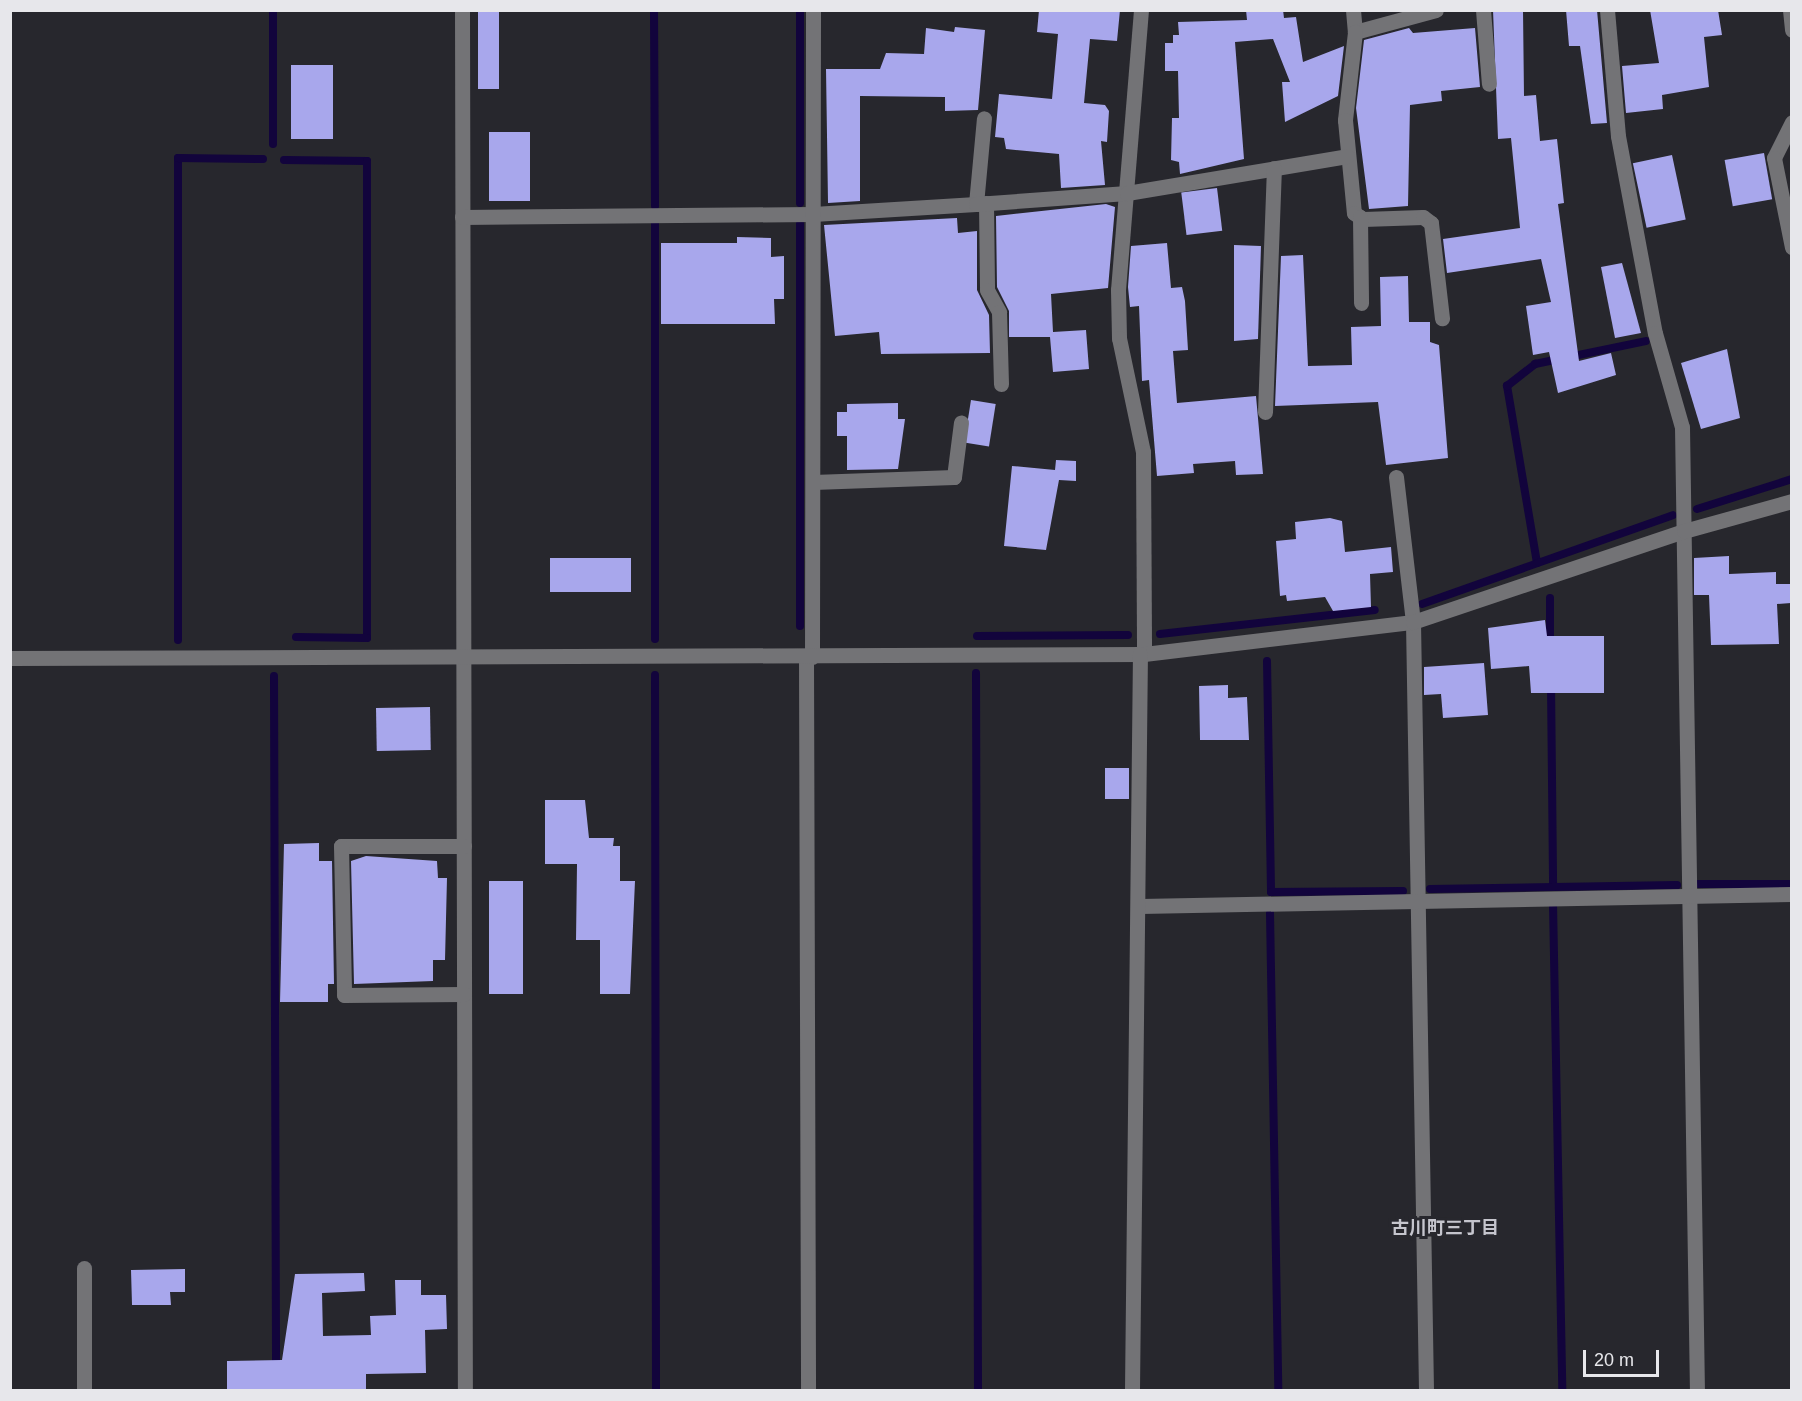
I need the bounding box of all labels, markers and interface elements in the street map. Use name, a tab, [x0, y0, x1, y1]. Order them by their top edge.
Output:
district label: 古川町三丁目	[1391, 1217, 1499, 1239]
scale bar	[1586, 1338, 1662, 1376]
text: 20 m	[1594, 1350, 1634, 1370]

